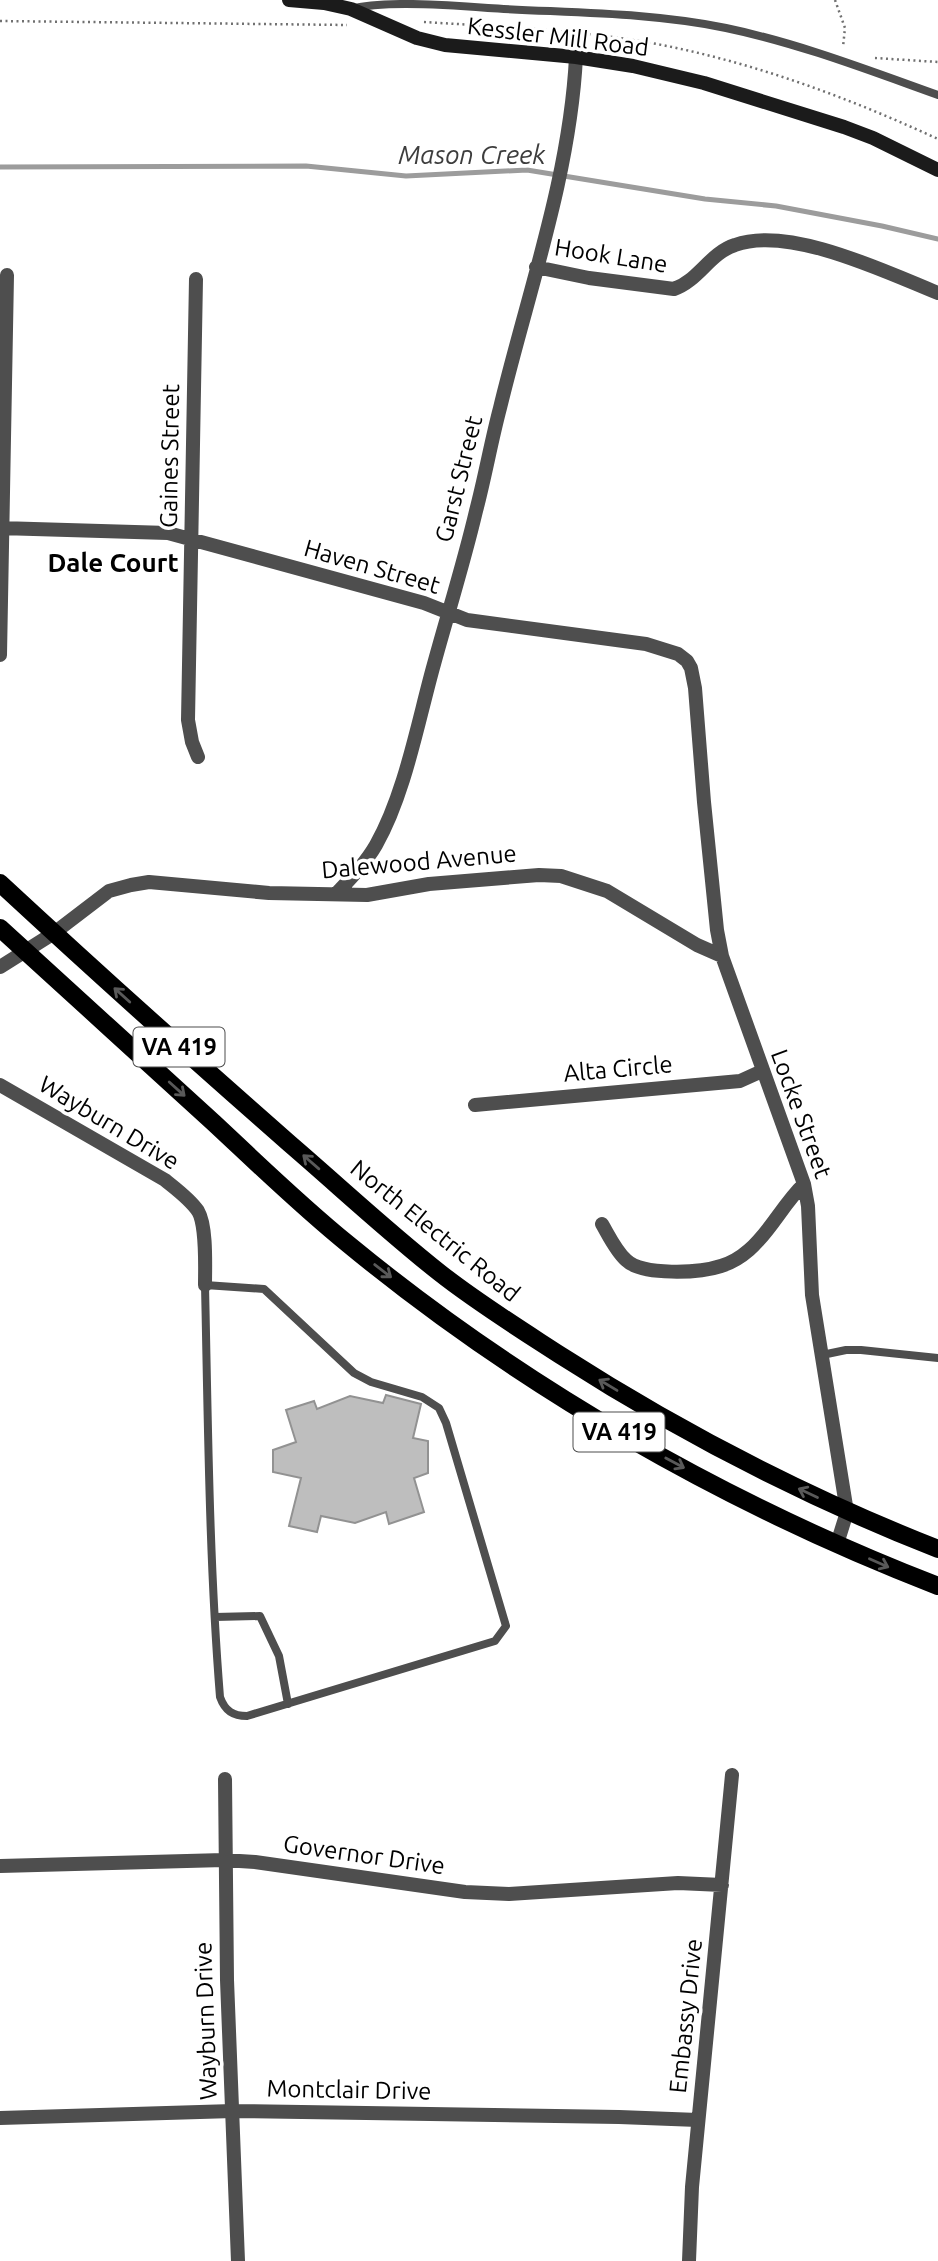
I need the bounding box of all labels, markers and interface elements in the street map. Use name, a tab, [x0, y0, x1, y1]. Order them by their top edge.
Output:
street label: Kessler Mill Road	[466, 12, 650, 61]
water label: Mason Creek	[398, 140, 546, 169]
street label: Hook Lane	[553, 233, 669, 278]
street label: Gaines Street	[155, 383, 184, 528]
street label: Garst Street	[430, 412, 487, 545]
street label: Haven Street	[301, 534, 444, 599]
district label: Dale Court	[47, 548, 179, 577]
street label: Dalewood Avenue	[320, 840, 518, 883]
one-way arrow	[114, 986, 131, 1003]
road number: VA 419	[134, 1028, 224, 1066]
street label: Locke Street	[766, 1046, 837, 1182]
street label: Alta Circle	[562, 1050, 674, 1087]
street label: Wayburn Drive	[34, 1070, 184, 1175]
one-way arrow	[168, 1081, 185, 1098]
one-way arrow	[302, 1154, 320, 1170]
street label: North Electric Road	[345, 1154, 525, 1307]
one-way arrow	[373, 1264, 391, 1279]
one-way arrow	[598, 1378, 618, 1392]
road number: VA 419	[574, 1413, 664, 1452]
one-way arrow	[664, 1457, 685, 1470]
one-way arrow	[798, 1486, 819, 1499]
one-way arrow	[868, 1557, 890, 1570]
street label: Governor Drive	[281, 1830, 447, 1879]
street label: Embassy Drive	[664, 1937, 707, 2095]
street label: Wayburn Drive	[189, 1941, 222, 2101]
street label: Montclair Drive	[266, 2075, 432, 2104]

